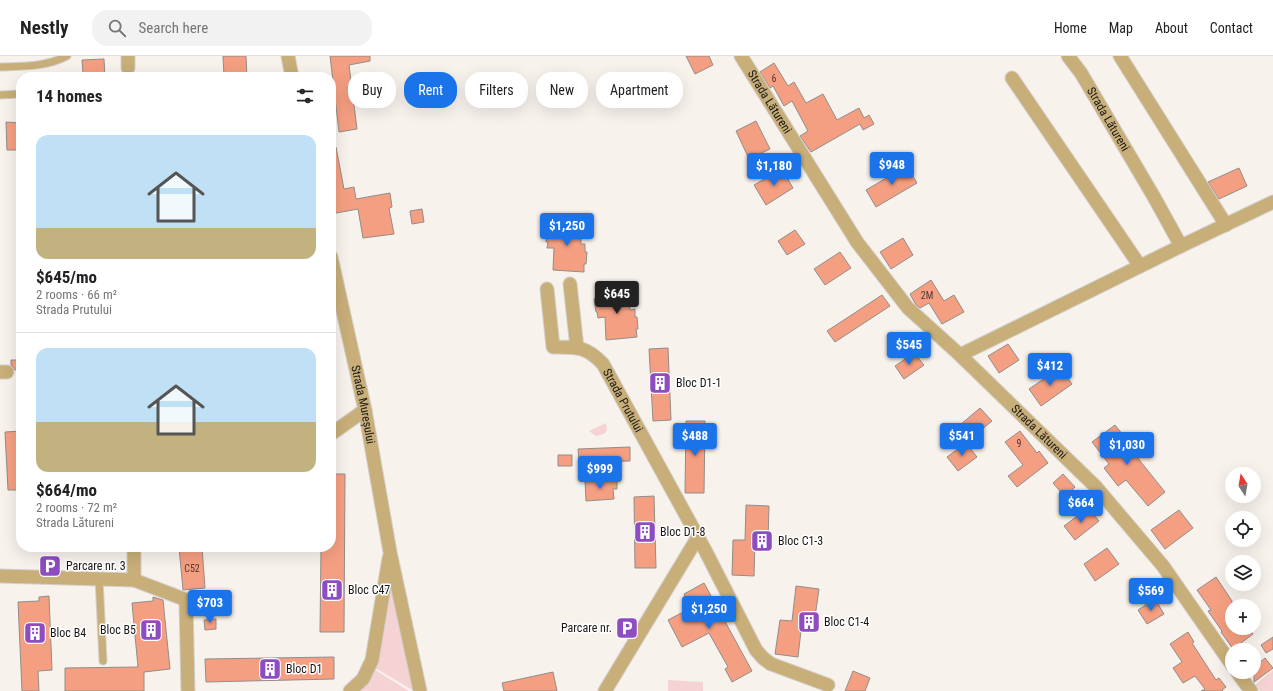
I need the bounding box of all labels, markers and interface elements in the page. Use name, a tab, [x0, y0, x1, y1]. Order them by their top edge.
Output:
search box	[92, 10, 372, 46]
text: Nestly	[20, 16, 68, 39]
icon: search	[106, 17, 128, 39]
text: Search here	[138, 19, 208, 37]
text: Home	[1054, 20, 1087, 36]
text: Map	[1109, 20, 1133, 36]
text: About	[1155, 20, 1188, 36]
text: Contact	[1210, 20, 1253, 36]
street label: Strada Lătureni	[745, 68, 795, 136]
chip: Buy	[348, 72, 396, 108]
chip: Rent	[404, 72, 457, 108]
chip: Filters	[465, 72, 528, 108]
chip: New	[536, 72, 588, 108]
chip: Apartment	[596, 72, 683, 108]
house number: 6	[772, 73, 777, 84]
icon: filters	[294, 85, 316, 107]
street label: Strada Lătureni	[1084, 85, 1132, 154]
text: 14 homes	[36, 86, 102, 106]
pin: $948	[868, 152, 916, 186]
pin: $1,180	[741, 153, 807, 187]
text: $948	[879, 157, 905, 172]
text: $1,180	[756, 158, 792, 173]
icon: home	[140, 161, 212, 233]
pin: $1,250	[534, 213, 600, 247]
text: $1,250	[549, 218, 585, 233]
text: $645/mo	[36, 267, 97, 287]
pin: $645	[593, 281, 641, 315]
text: $645	[604, 286, 630, 301]
text: 2 rooms · 66 m²	[36, 287, 117, 302]
house number: 2M	[921, 290, 933, 301]
text: Strada Prutului	[36, 302, 112, 317]
pin: $545	[885, 332, 933, 366]
text: $545	[896, 337, 922, 352]
pin: $412	[1026, 353, 1074, 387]
text: $412	[1037, 358, 1063, 373]
street label: Strada Mureșului	[348, 364, 378, 445]
street label: Strada Prutului	[600, 366, 646, 435]
building icon: Bloc D1-1	[647, 370, 673, 396]
icon: home	[140, 374, 212, 446]
place label: Bloc D1-1	[676, 376, 721, 390]
street label: Strada Lătureni	[1008, 402, 1070, 462]
pin: $488	[671, 423, 719, 457]
pin: $541	[938, 423, 986, 457]
text: $488	[682, 428, 708, 443]
text: $541	[949, 428, 975, 443]
pin: $1,030	[1094, 432, 1160, 466]
text: $1,030	[1109, 437, 1145, 452]
house number: 9	[1017, 438, 1022, 449]
pin: $999	[576, 456, 624, 490]
text: $999	[587, 461, 613, 476]
north arrow	[1225, 467, 1261, 503]
map controls	[1225, 467, 1261, 679]
text: $664/mo	[36, 480, 97, 500]
pin: $664	[1057, 490, 1105, 524]
text: $664	[1068, 495, 1094, 510]
text: 2 rooms · 72 m²	[36, 500, 117, 515]
button: locate	[1225, 511, 1261, 547]
text: Strada Lătureni	[36, 515, 114, 530]
building icon: Bloc D1-8	[632, 519, 658, 545]
place label: Bloc D1-8	[660, 525, 705, 539]
building icon: Bloc C1-3	[749, 528, 775, 554]
place label: Bloc C1-3	[778, 534, 823, 548]
parking icon: Parcare nr. 3	[37, 553, 63, 579]
button: layers	[1225, 555, 1261, 591]
place label: Parcare nr. 3	[66, 559, 126, 573]
house number: C52	[184, 563, 200, 574]
building icon: Bloc C47	[319, 577, 345, 603]
pin: $569	[1127, 578, 1175, 612]
place label: Bloc C47	[348, 583, 390, 597]
text: $569	[1138, 583, 1164, 598]
pin: $703	[186, 590, 234, 624]
text: $703	[197, 595, 223, 610]
pin: $1,250	[676, 596, 742, 630]
button: +	[1225, 599, 1261, 635]
text: $1,250	[691, 601, 727, 616]
building icon: Bloc C1-4	[796, 609, 822, 635]
parking icon: Parcare nr.	[614, 615, 640, 641]
place label: Bloc C1-4	[824, 615, 869, 629]
building icon: Bloc B5	[138, 617, 164, 643]
building icon: Bloc B4	[22, 620, 48, 646]
place label: Parcare nr.	[561, 621, 612, 635]
place label: Bloc B5	[100, 623, 136, 637]
place label: Bloc B4	[50, 626, 86, 640]
button: −	[1225, 643, 1261, 679]
building icon: Bloc D1	[257, 656, 283, 682]
place label: Bloc D1	[286, 662, 322, 676]

